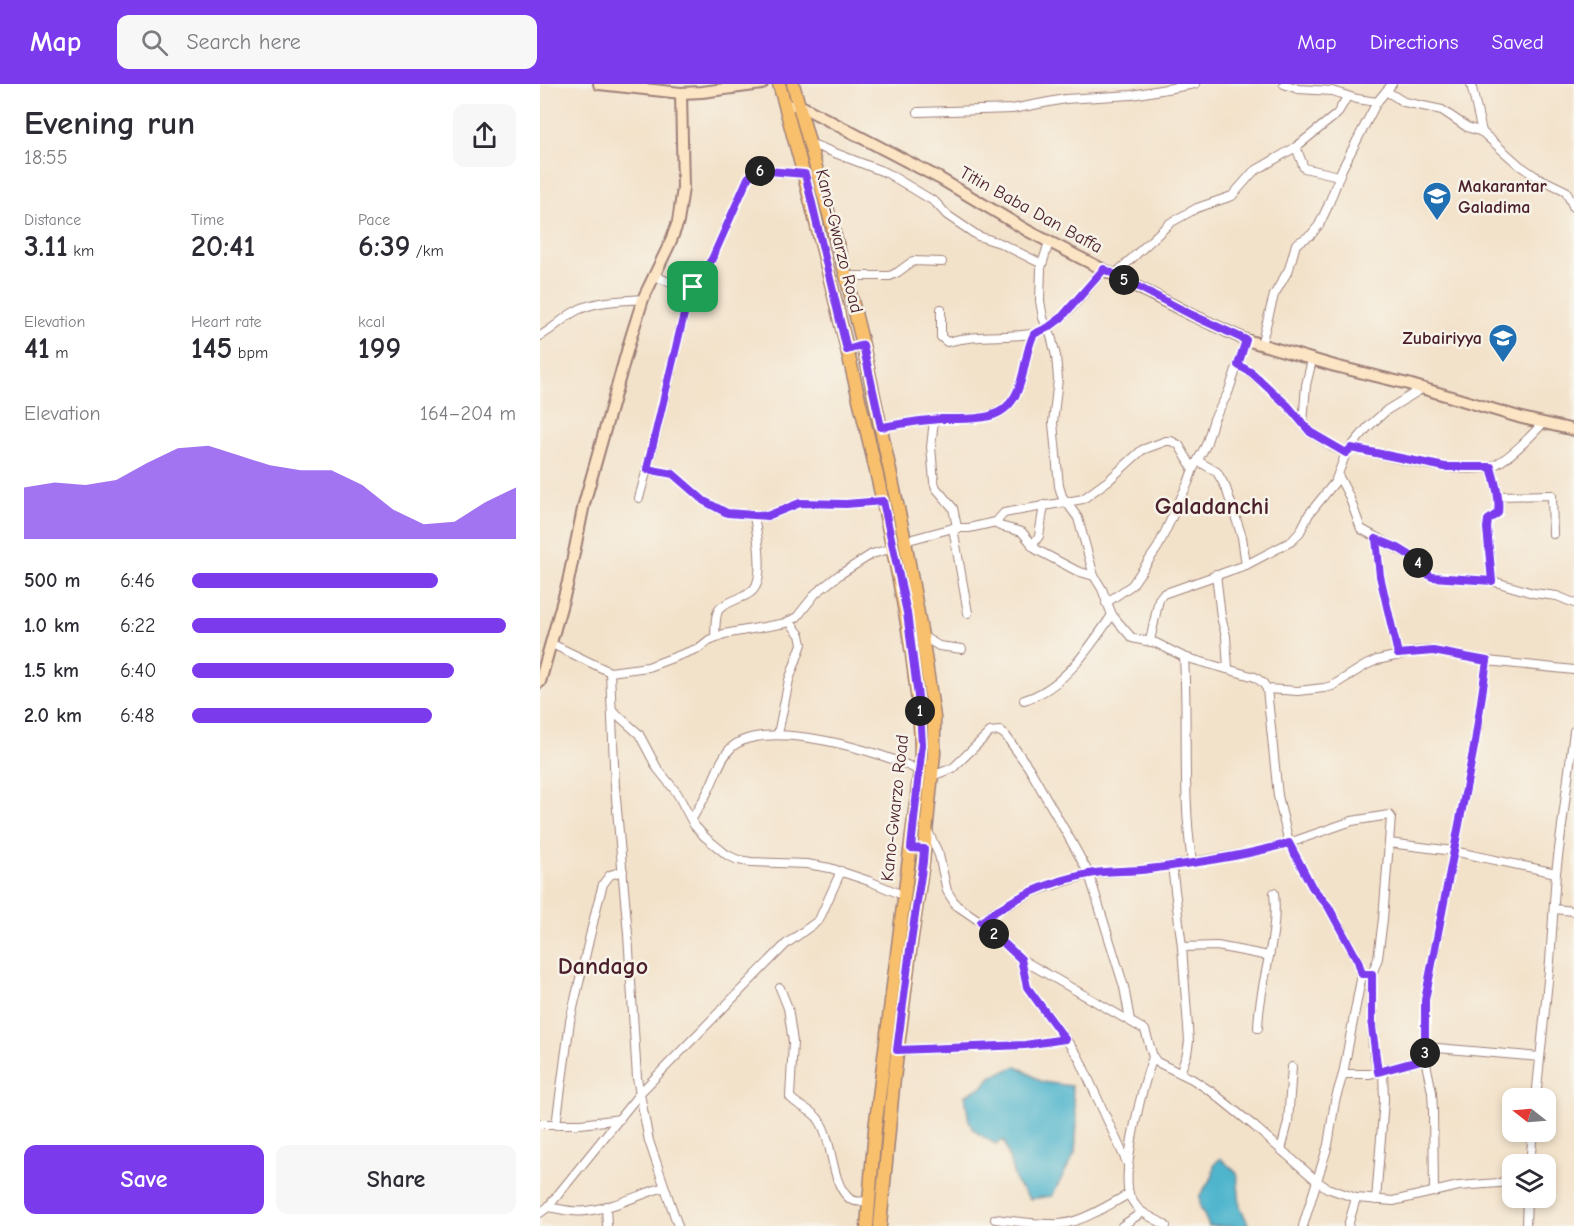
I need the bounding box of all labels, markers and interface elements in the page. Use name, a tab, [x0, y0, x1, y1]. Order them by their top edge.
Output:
search box	[117, 15, 537, 69]
text: Map	[30, 26, 81, 58]
icon: search	[138, 26, 171, 59]
text: Search here	[186, 29, 301, 55]
text: Map	[1297, 30, 1337, 54]
text: Directions	[1370, 30, 1459, 54]
text: Saved	[1492, 30, 1544, 54]
text: Evening run	[24, 104, 195, 142]
button: share	[453, 104, 516, 167]
text: 18:55	[24, 146, 68, 169]
pin: 6	[745, 156, 775, 186]
text: 6	[756, 162, 764, 180]
street label: Titin Baba Dan Baffa	[956, 162, 1106, 258]
street label: Kano-Gwarzo Road	[811, 167, 867, 315]
place label: Makarantar Galadima	[1458, 176, 1548, 218]
school or university icon: Makarantar Galadima	[1421, 180, 1453, 222]
text: Distance	[24, 211, 81, 229]
text: Time	[191, 211, 224, 229]
text: Pace	[358, 211, 390, 229]
text: 3.11	[24, 229, 68, 264]
text: 20:41	[191, 229, 255, 264]
text: 6:39	[358, 229, 410, 264]
text: km	[68, 242, 94, 260]
text: /km	[410, 242, 444, 260]
pin	[667, 261, 718, 312]
pin: 5	[1109, 265, 1139, 295]
icon: arrive	[676, 270, 709, 303]
text: 5	[1120, 271, 1128, 289]
text: Elevation	[24, 313, 85, 331]
text: Heart rate	[191, 313, 262, 331]
text: kcal	[358, 313, 385, 331]
school or university icon: Zubairiyya	[1487, 322, 1519, 364]
place label: Zubairiyya	[1402, 328, 1482, 349]
text: 41	[24, 331, 50, 366]
text: 145	[191, 331, 233, 366]
text: 199	[358, 331, 401, 366]
text: m	[50, 344, 68, 362]
text: bpm	[233, 344, 268, 362]
text: Elevation	[24, 402, 101, 425]
text: 164–204 m	[420, 402, 516, 425]
district label: Galadanchi	[1155, 492, 1269, 520]
pin: 4	[1403, 548, 1433, 578]
text: 4	[1414, 554, 1422, 572]
text: 500 m	[24, 569, 81, 592]
text: 6:46	[120, 569, 155, 592]
text: 1.0 km	[24, 614, 80, 637]
text: 6:22	[120, 614, 155, 637]
text: 1.5 km	[24, 659, 79, 682]
text: 6:40	[120, 659, 156, 682]
pin: 1	[905, 696, 935, 726]
text: 1	[917, 702, 923, 720]
text: 2.0 km	[24, 704, 82, 727]
text: 6:48	[120, 704, 154, 727]
street label: Kano-Gwarzo Road	[877, 733, 913, 883]
pin: 2	[979, 919, 1009, 949]
text: 2	[990, 925, 998, 943]
district label: Dandago	[558, 952, 648, 980]
pin: 3	[1410, 1038, 1440, 1068]
text: 3	[1421, 1044, 1429, 1062]
north arrow	[1502, 1088, 1556, 1142]
map controls	[1502, 1088, 1556, 1208]
button: Save	[24, 1145, 264, 1214]
button: Share	[276, 1145, 516, 1214]
button: layers	[1502, 1154, 1556, 1208]

